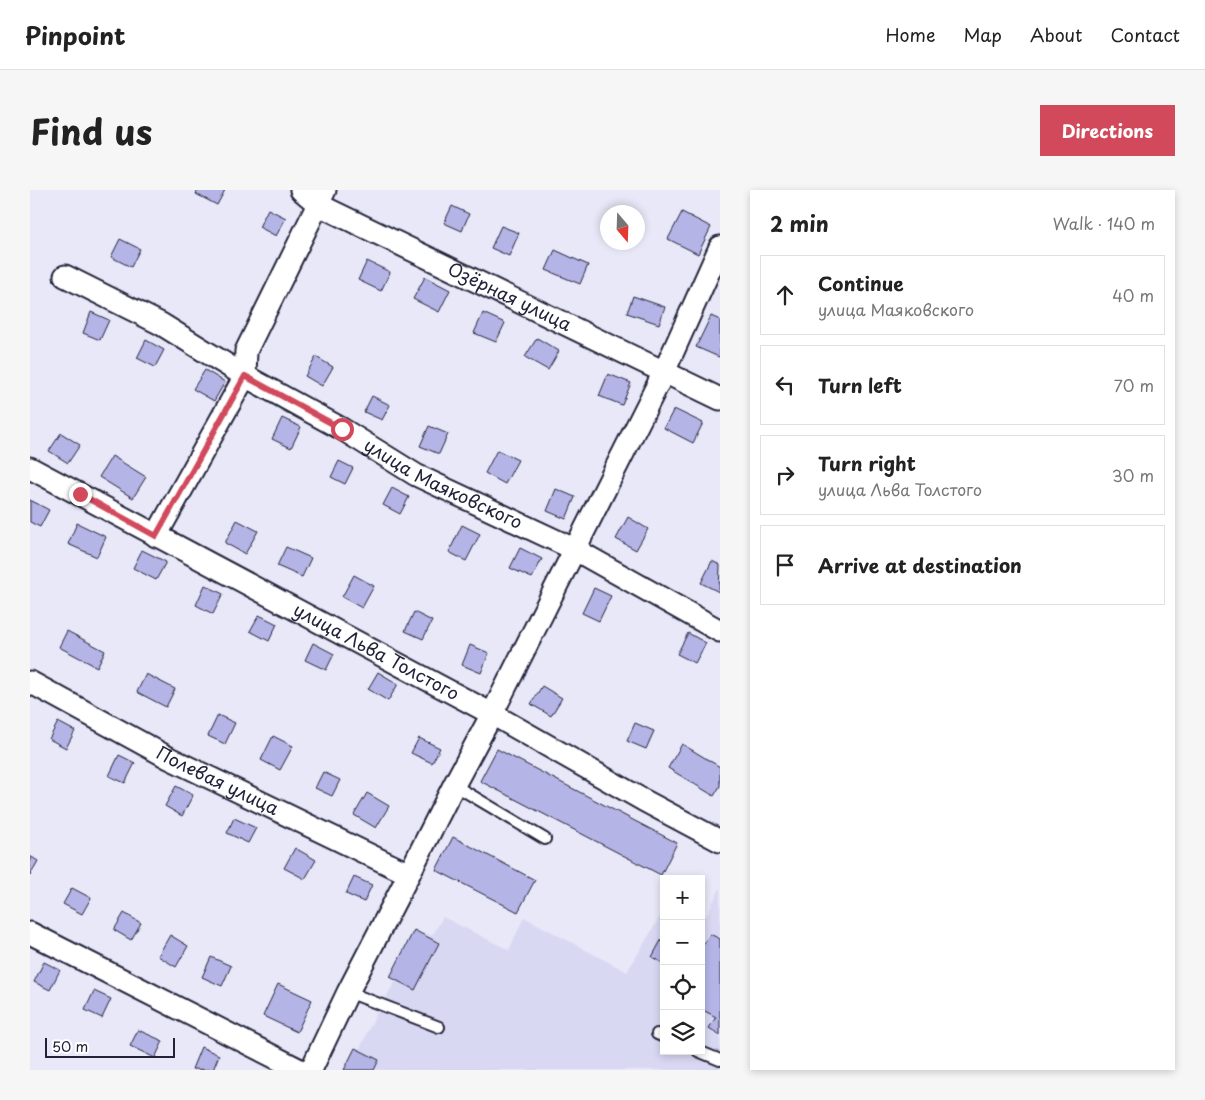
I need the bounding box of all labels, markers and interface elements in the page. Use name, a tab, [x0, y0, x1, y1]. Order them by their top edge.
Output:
text: Pinpoint	[25, 17, 126, 53]
text: Home	[885, 21, 935, 48]
text: Map	[963, 21, 1002, 48]
text: About	[1030, 21, 1082, 48]
text: Contact	[1110, 21, 1180, 48]
text: Find us	[30, 104, 152, 157]
button: Directions	[1040, 105, 1175, 156]
north arrow	[600, 205, 645, 250]
text: 2 min	[770, 207, 829, 239]
text: Walk · 140 m	[1053, 211, 1155, 235]
street label: Озёрная улица	[444, 254, 577, 338]
text: Continue	[818, 269, 904, 297]
icon: ahead	[771, 281, 799, 309]
text: 40 m	[1112, 283, 1154, 307]
text: улица Маяковского	[818, 297, 974, 321]
icon: left	[771, 371, 799, 399]
text: Turn left	[818, 371, 902, 399]
text: 70 m	[1114, 373, 1154, 397]
route start	[331, 418, 354, 441]
street label: улица Маяковского	[359, 431, 527, 535]
text: Turn right	[818, 449, 916, 477]
icon: right	[771, 461, 799, 489]
text: 30 m	[1112, 463, 1154, 487]
text: улица Льва Толстого	[818, 477, 982, 501]
route end	[69, 483, 92, 506]
icon: arrive	[771, 551, 799, 579]
text: Arrive at destination	[818, 551, 1022, 579]
street label: улица Льва Толстого	[289, 596, 465, 706]
street label: Полевая улица	[152, 739, 284, 821]
map controls	[660, 875, 705, 1055]
button: +	[660, 875, 705, 920]
button: −	[660, 920, 705, 965]
button: locate	[660, 965, 705, 1010]
button: layers	[660, 1010, 705, 1055]
scale bar	[45, 1035, 175, 1058]
text: 50 m	[52, 1036, 88, 1057]

